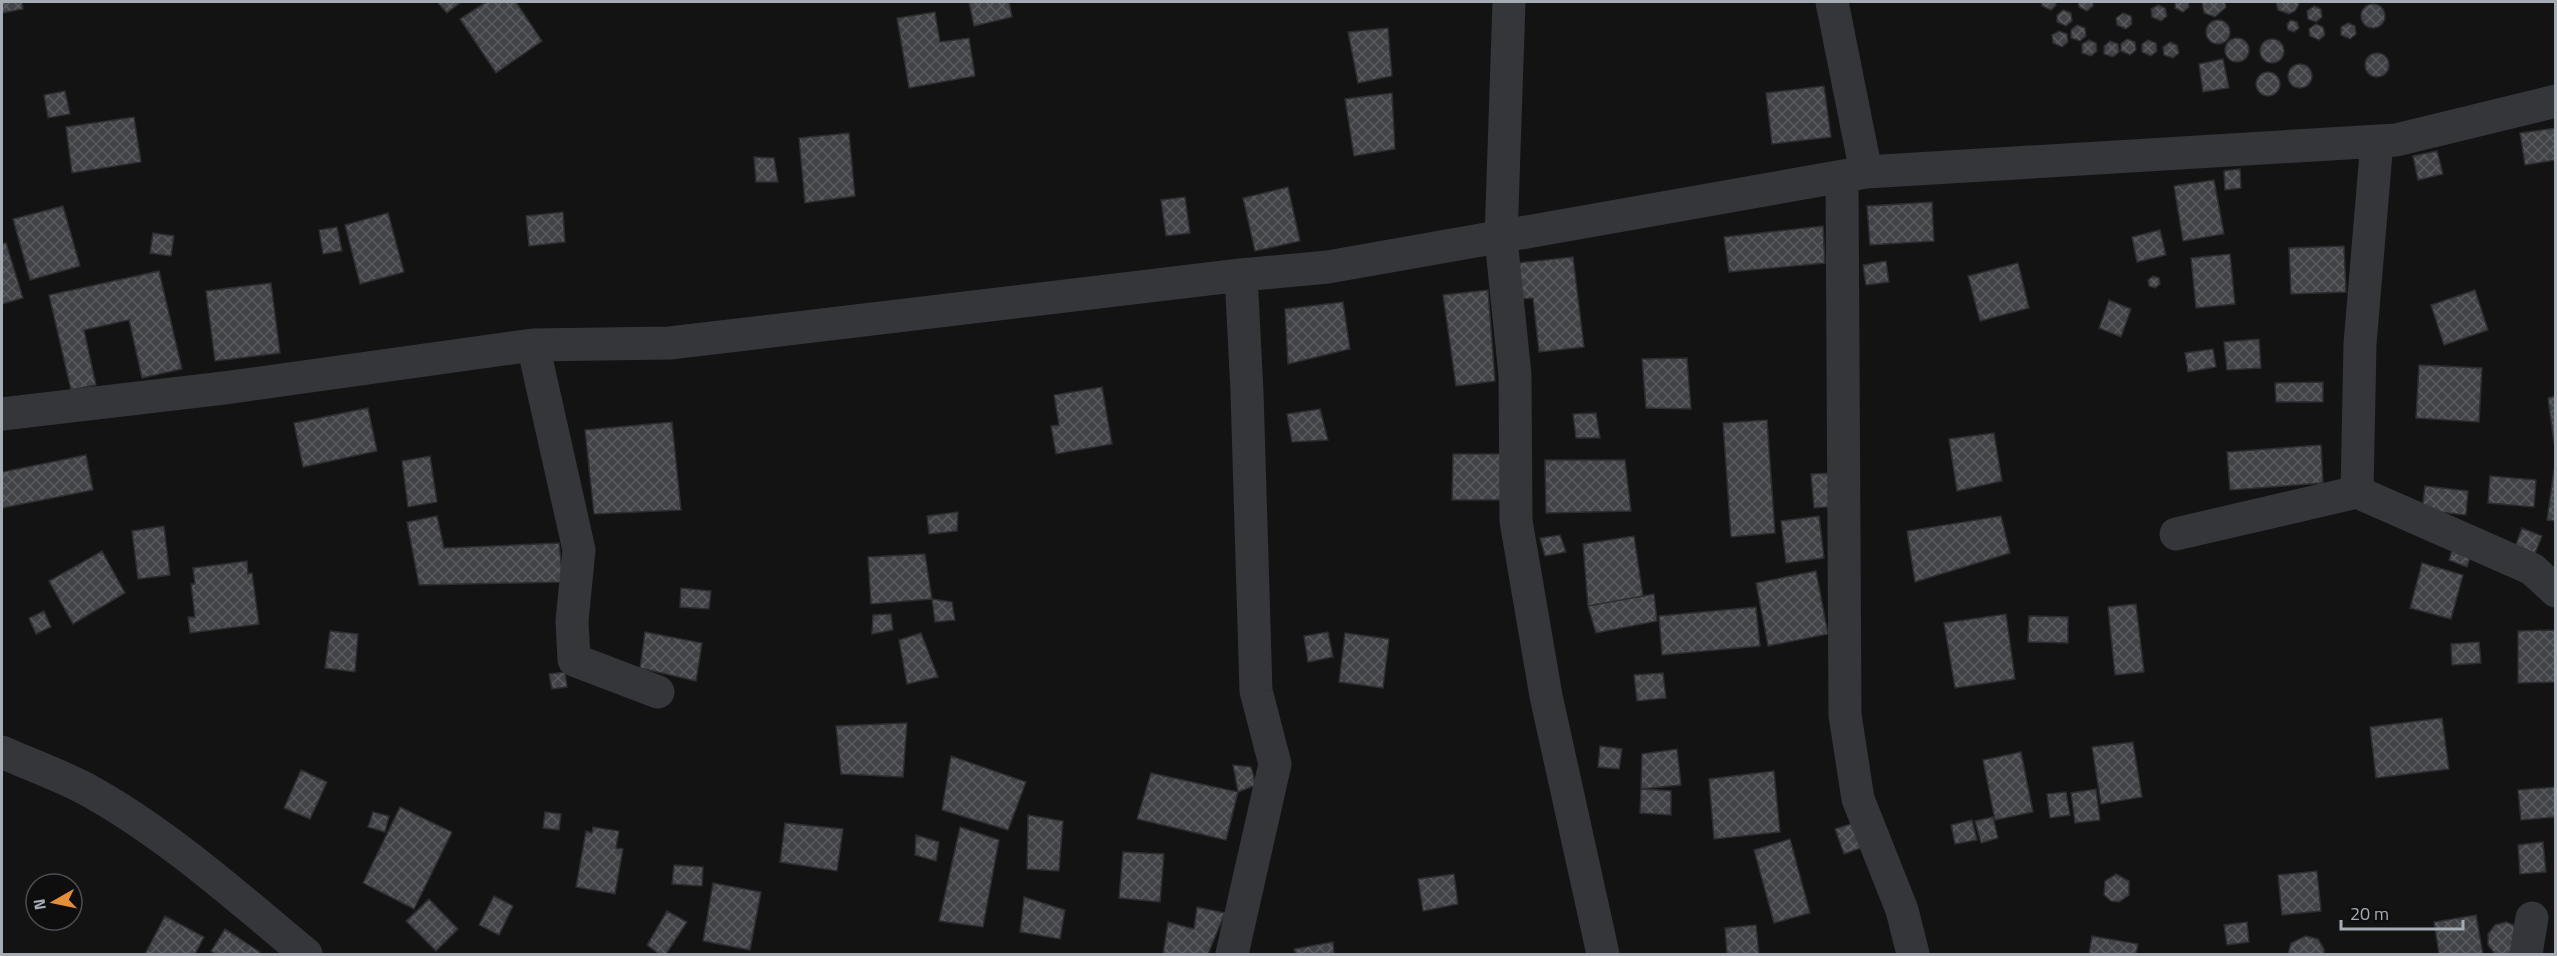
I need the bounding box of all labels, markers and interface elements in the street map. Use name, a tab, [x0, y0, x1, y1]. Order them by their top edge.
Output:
north arrow	[24, 872, 84, 932]
scale bar	[2341, 893, 2462, 931]
text: N	[26, 897, 52, 912]
text: 20 m	[2350, 900, 2389, 927]

